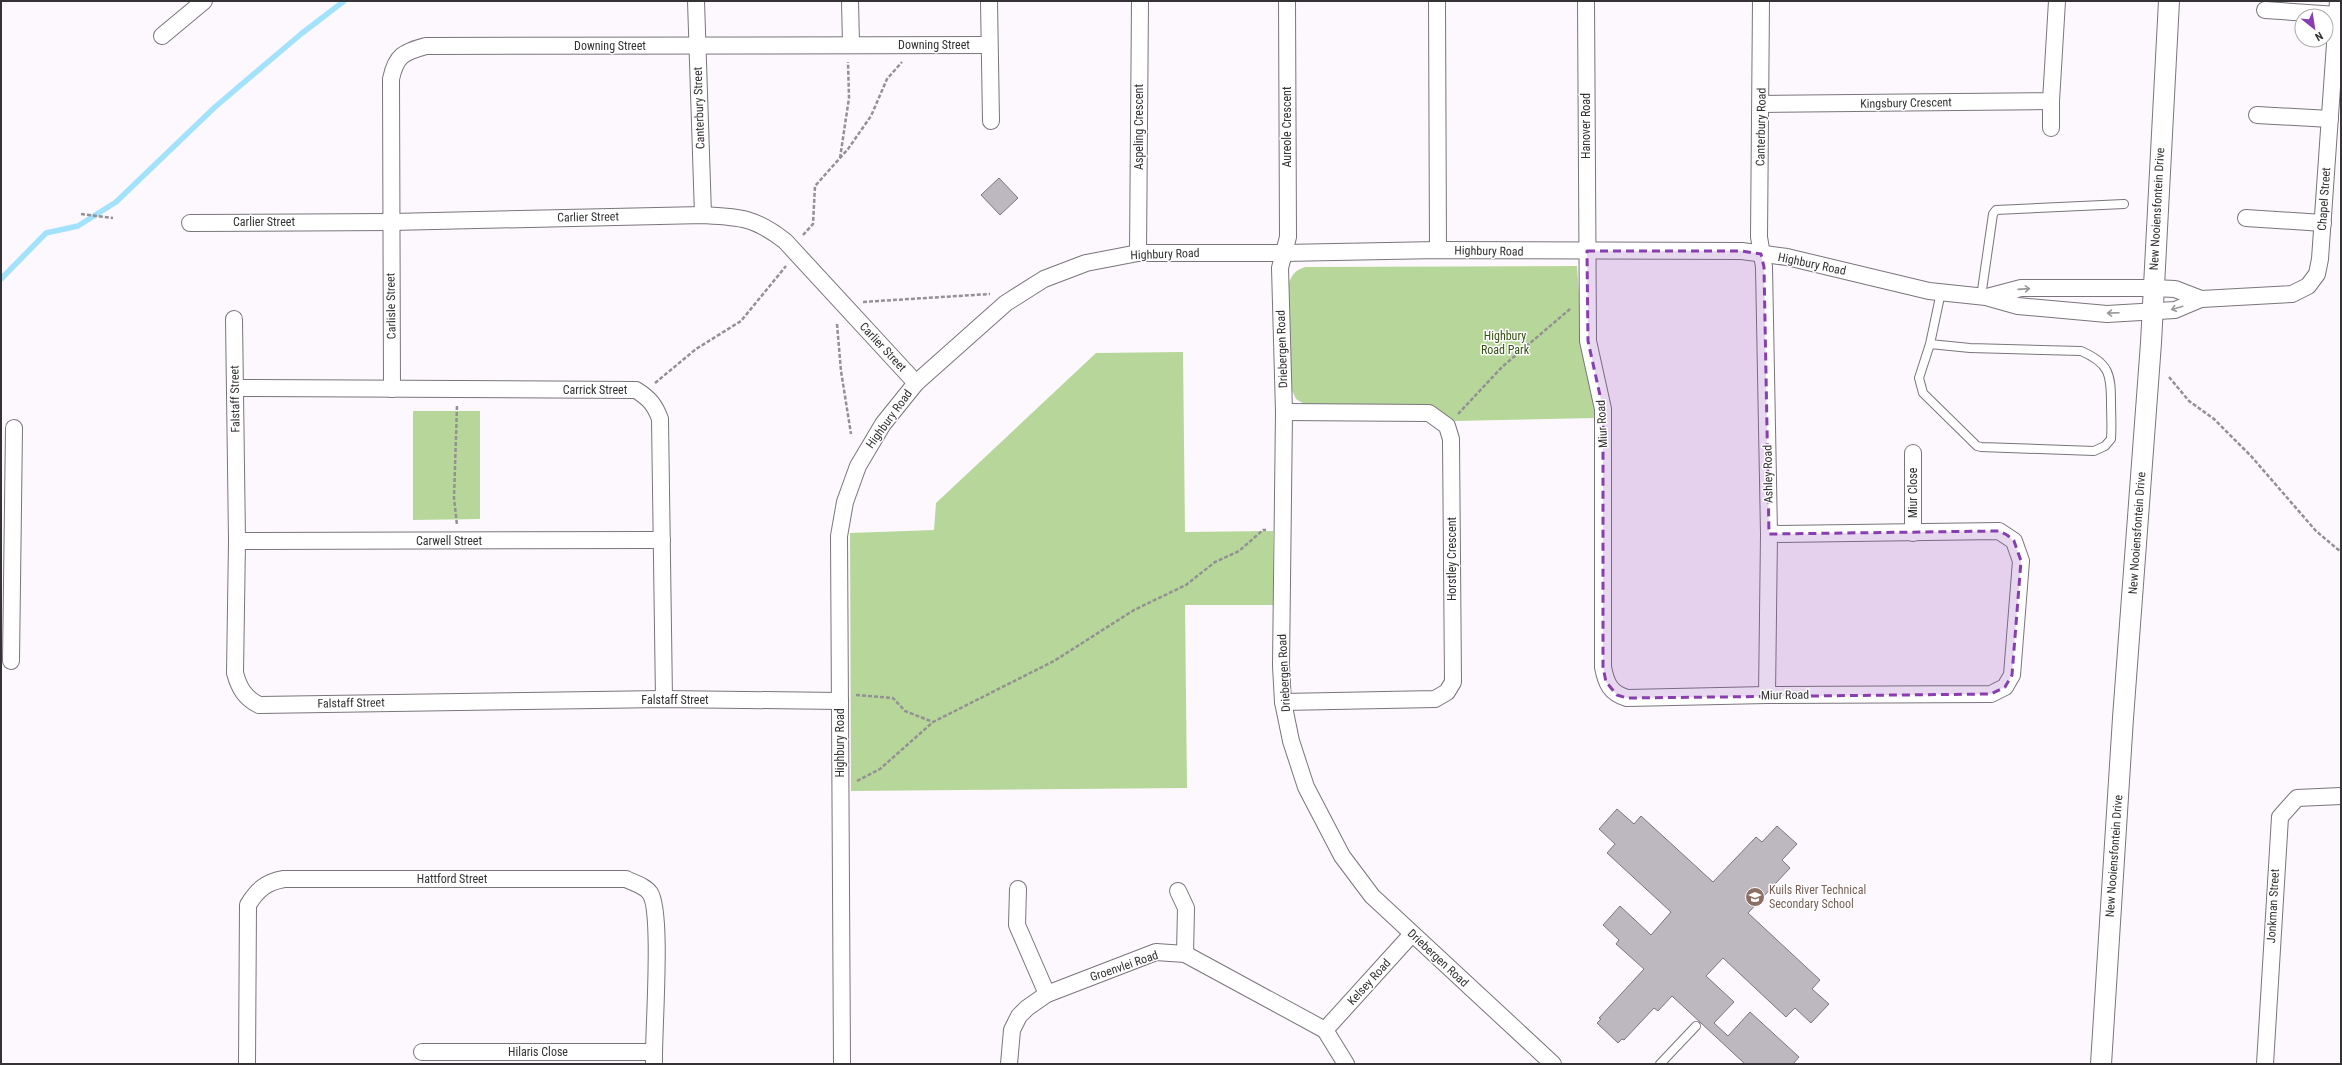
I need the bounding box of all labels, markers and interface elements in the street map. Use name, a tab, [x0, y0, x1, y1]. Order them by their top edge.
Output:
north arrow	[2294, 8, 2334, 48]
text: N	[2312, 29, 2325, 44]
street label: Downing Street	[898, 38, 970, 52]
street label: Downing Street	[574, 39, 646, 53]
street label: Canterbury Street	[691, 66, 707, 149]
street label: Aspeling Crescent	[1132, 84, 1146, 170]
street label: Aureole Crescent	[1280, 86, 1294, 167]
street label: Canterbury Road	[1753, 88, 1769, 166]
street label: Hanover Road	[1579, 93, 1593, 159]
street label: Kingsbury Crescent	[1860, 95, 1952, 111]
street label: New Nooiensfontein Drive	[2147, 147, 2167, 271]
street label: Chapel Street	[2315, 166, 2333, 231]
street label: Carlier Street	[557, 209, 619, 225]
street label: Carlier Street	[233, 215, 295, 229]
street label: Highbury Road	[1454, 243, 1524, 259]
street label: Highbury Road	[1130, 246, 1200, 262]
street label: Highbury Road	[1777, 250, 1847, 278]
street label: Carlisle Street	[383, 272, 399, 339]
one-way arrow	[2017, 285, 2030, 292]
one-way arrow	[2171, 305, 2184, 312]
street label: Driebergen Road	[1274, 310, 1290, 388]
one-way arrow	[2107, 310, 2120, 317]
street label: Carlier Street	[857, 320, 910, 375]
park label: Highbury Road Park	[1481, 329, 1530, 357]
street label: Falstaff Street	[227, 365, 243, 433]
street label: Carrick Street	[563, 383, 628, 397]
street label: Highbury Road	[863, 387, 915, 451]
street label: Miur Road	[1594, 400, 1610, 448]
street label: Ashley Road	[1760, 445, 1776, 503]
street label: Miur Close	[1906, 467, 1920, 518]
street label: New Nooiensfontein Drive	[2126, 471, 2148, 595]
street label: Horstley Crescent	[1445, 516, 1459, 601]
street label: Carwell Street	[416, 534, 482, 548]
street label: Driebergen Road	[1275, 634, 1293, 712]
street label: Miur Road	[1761, 688, 1809, 702]
street label: Falstaff Street	[641, 693, 709, 707]
street label: Falstaff Street	[317, 695, 385, 711]
street label: Highbury Road	[833, 708, 847, 778]
street label: New Nooiensfontein Drive	[2103, 794, 2125, 918]
street label: Jonkman Street	[2264, 868, 2282, 944]
street label: Hattford Street	[417, 872, 488, 886]
place label: Kuils River Technical Secondary School	[1769, 883, 1866, 911]
school or university icon: Kuils River Technical Secondary School	[1744, 886, 1766, 908]
street label: Driebergen Road	[1405, 926, 1471, 990]
street label: Groenvlei Road	[1088, 948, 1160, 984]
street label: Kelsey Road	[1345, 956, 1394, 1008]
street label: Hilaris Close	[508, 1045, 568, 1059]

